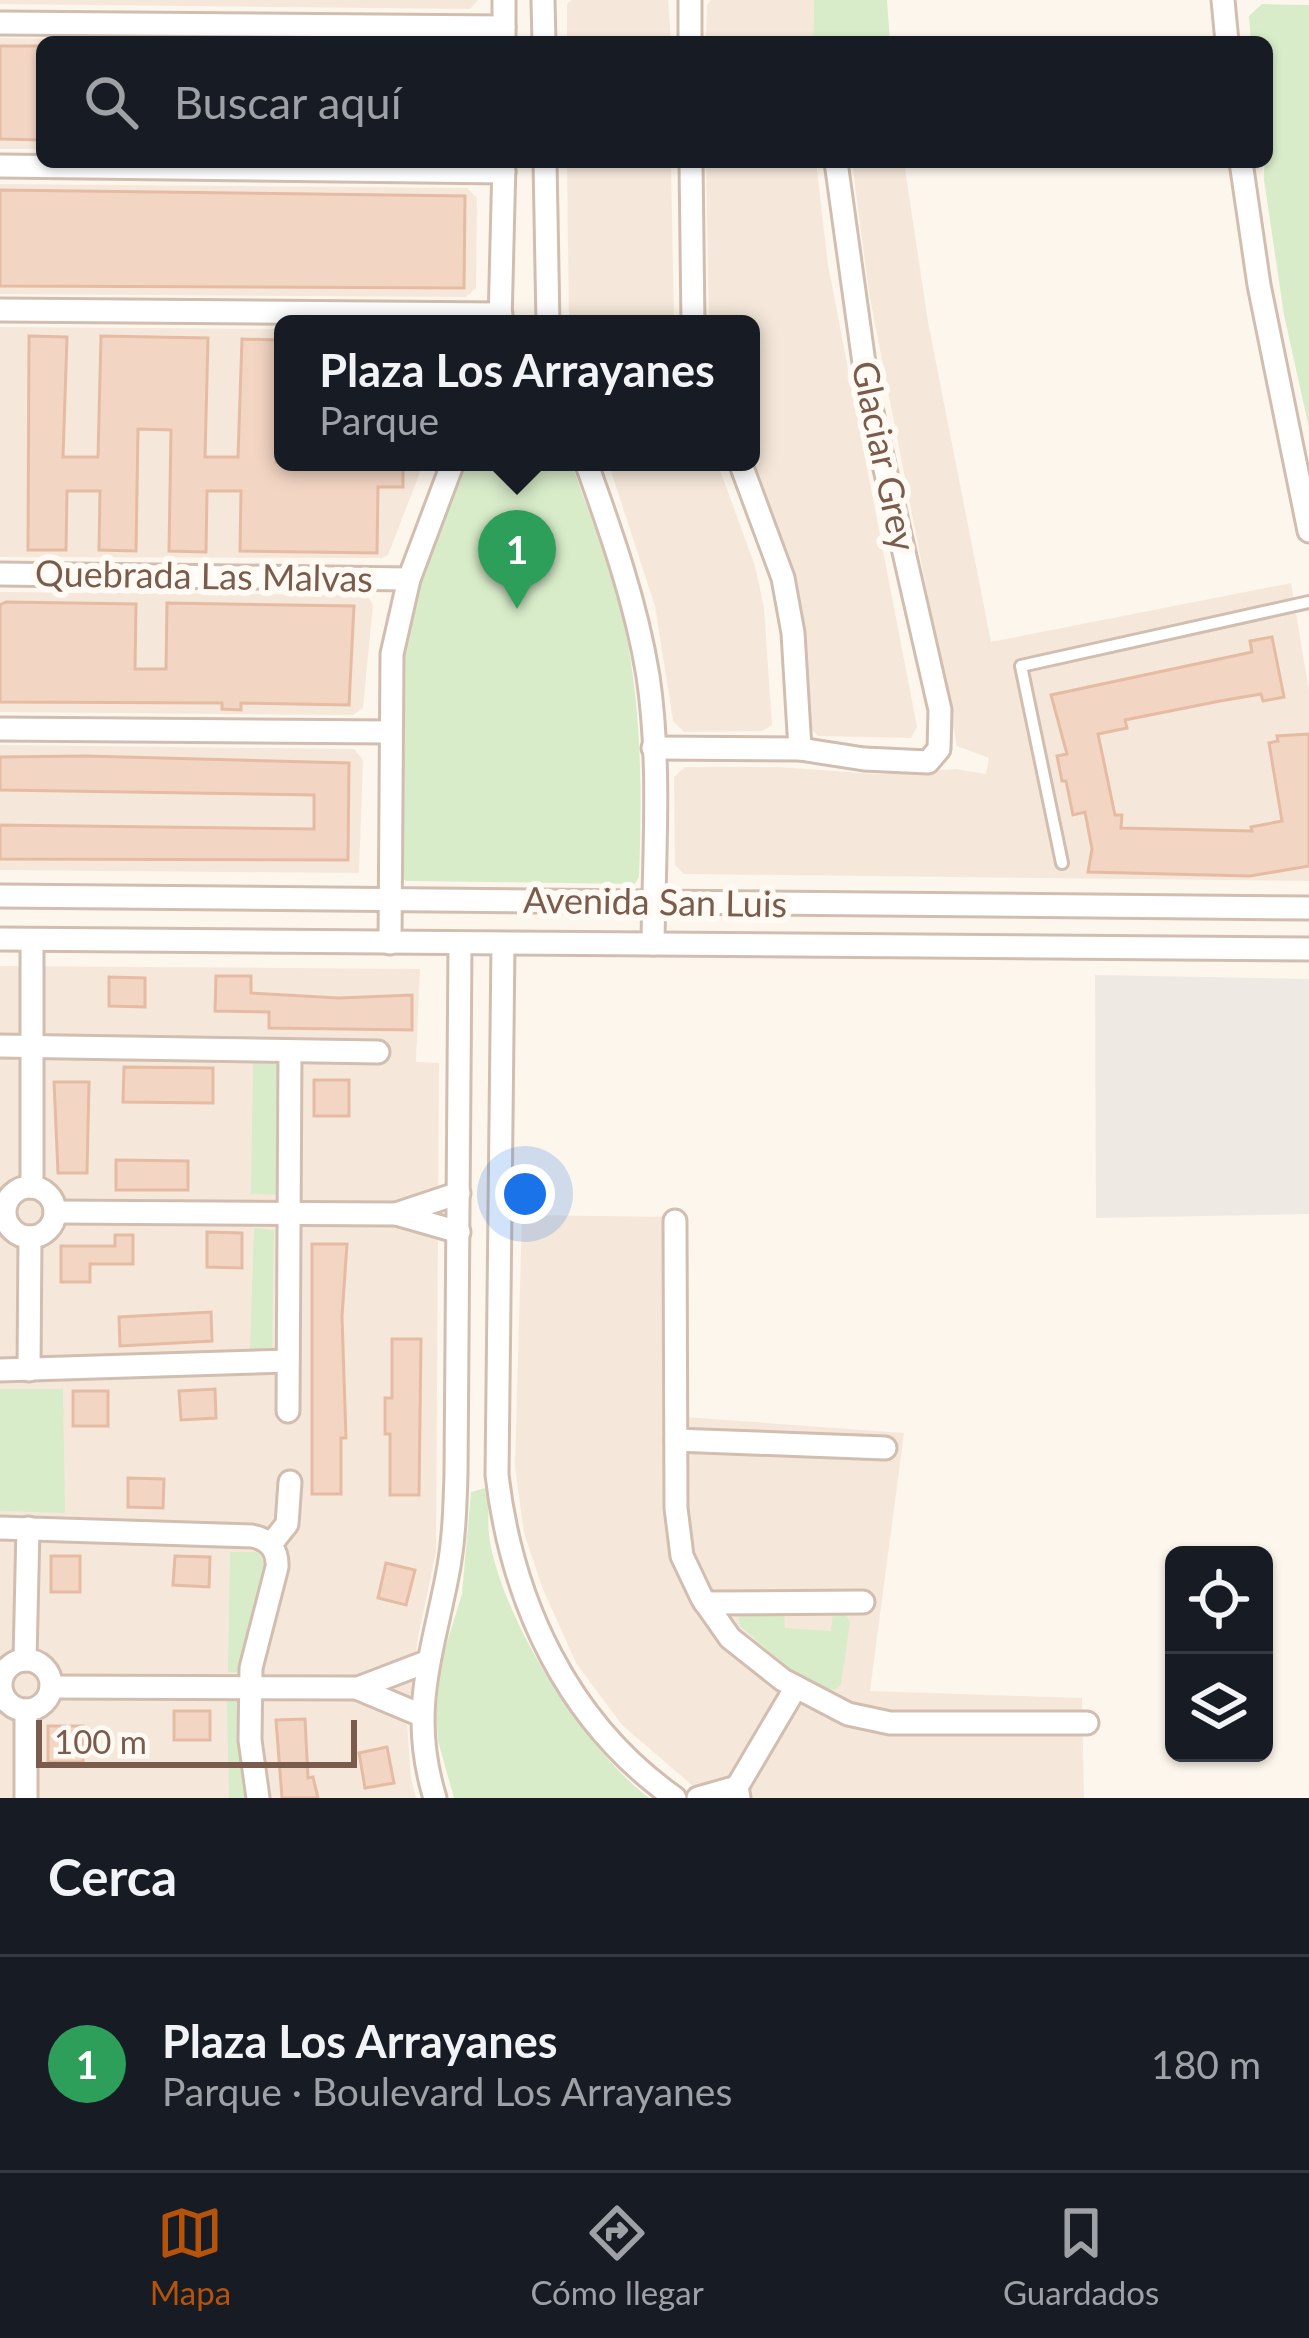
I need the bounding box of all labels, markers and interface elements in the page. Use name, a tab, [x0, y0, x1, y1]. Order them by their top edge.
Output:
search box	[36, 36, 1273, 168]
icon: search	[78, 69, 144, 135]
text: Buscar aquí	[174, 75, 401, 129]
popup	[274, 315, 760, 471]
text: Plaza Los Arrayanes	[319, 343, 715, 397]
street label: Glaciar Grey	[843, 357, 927, 555]
text: Parque	[319, 397, 439, 443]
pin: 1	[478, 510, 556, 609]
street label: Quebrada Las Malvas	[35, 550, 373, 600]
street label: Avenida San Luis	[523, 877, 788, 925]
your location	[495, 1164, 555, 1224]
map controls	[1165, 1546, 1273, 1762]
button: locate	[1165, 1546, 1273, 1654]
button: layers	[1165, 1654, 1273, 1762]
scale bar	[36, 1714, 357, 1767]
text: 100 m	[54, 1721, 147, 1761]
text: Cerca	[48, 1846, 177, 1907]
text: Plaza Los Arrayanes	[162, 2014, 557, 2068]
text: 1	[76, 2041, 98, 2087]
text: 180 m	[1151, 2041, 1261, 2087]
text: Parque · Boulevard Los Arrayanes	[162, 2068, 732, 2114]
tab: Mapa	[150, 2200, 231, 2312]
tab: Cómo llegar	[530, 2200, 704, 2312]
tab: Guardados	[1003, 2200, 1159, 2312]

